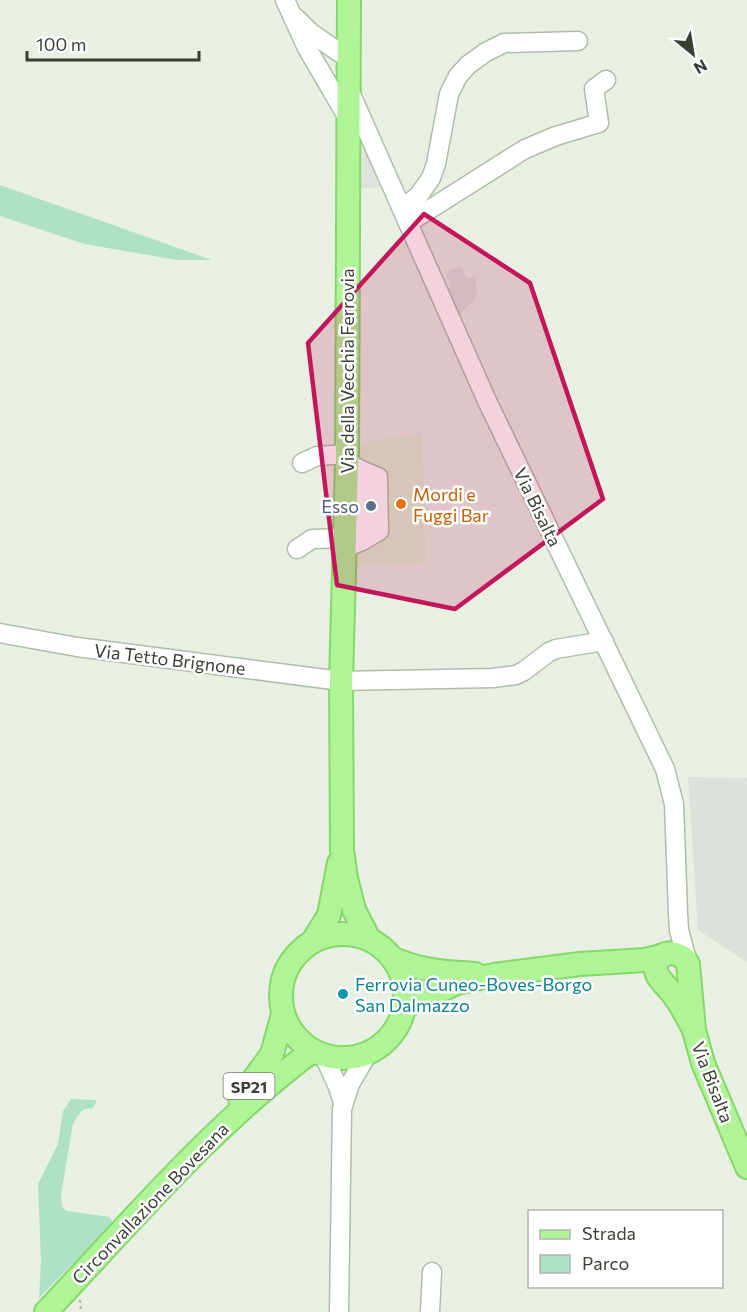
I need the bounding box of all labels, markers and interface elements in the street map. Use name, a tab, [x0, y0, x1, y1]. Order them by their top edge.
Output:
scale bar	[27, 24, 200, 62]
north arrow	[663, 24, 723, 84]
text: 100 m	[36, 33, 86, 55]
text: N	[691, 56, 711, 79]
street label: Via della Vecchia Ferrovia	[336, 268, 358, 474]
street label: Via Bisalta	[509, 464, 567, 550]
place label: Mordi e Fuggi Bar	[413, 483, 489, 526]
place label: Esso	[321, 495, 359, 517]
marker: Mordi e Fuggi Bar	[394, 497, 408, 511]
marker: Esso	[364, 499, 378, 513]
street label: Via Tetto Brignone	[93, 639, 247, 679]
place label: Ferrovia Cuneo-Boves-Borgo San Dalmazzo	[355, 973, 592, 1016]
marker: Ferrovia Cuneo-Boves-Borgo San Dalmazzo	[336, 987, 350, 1001]
street label: Via Bisalta	[687, 1038, 739, 1126]
road number: SP21	[224, 1073, 274, 1099]
street label: Circonvallazione Bovesana	[67, 1118, 233, 1288]
legend	[528, 1210, 723, 1288]
text: Strada	[582, 1222, 636, 1244]
text: Parco	[582, 1252, 629, 1274]

